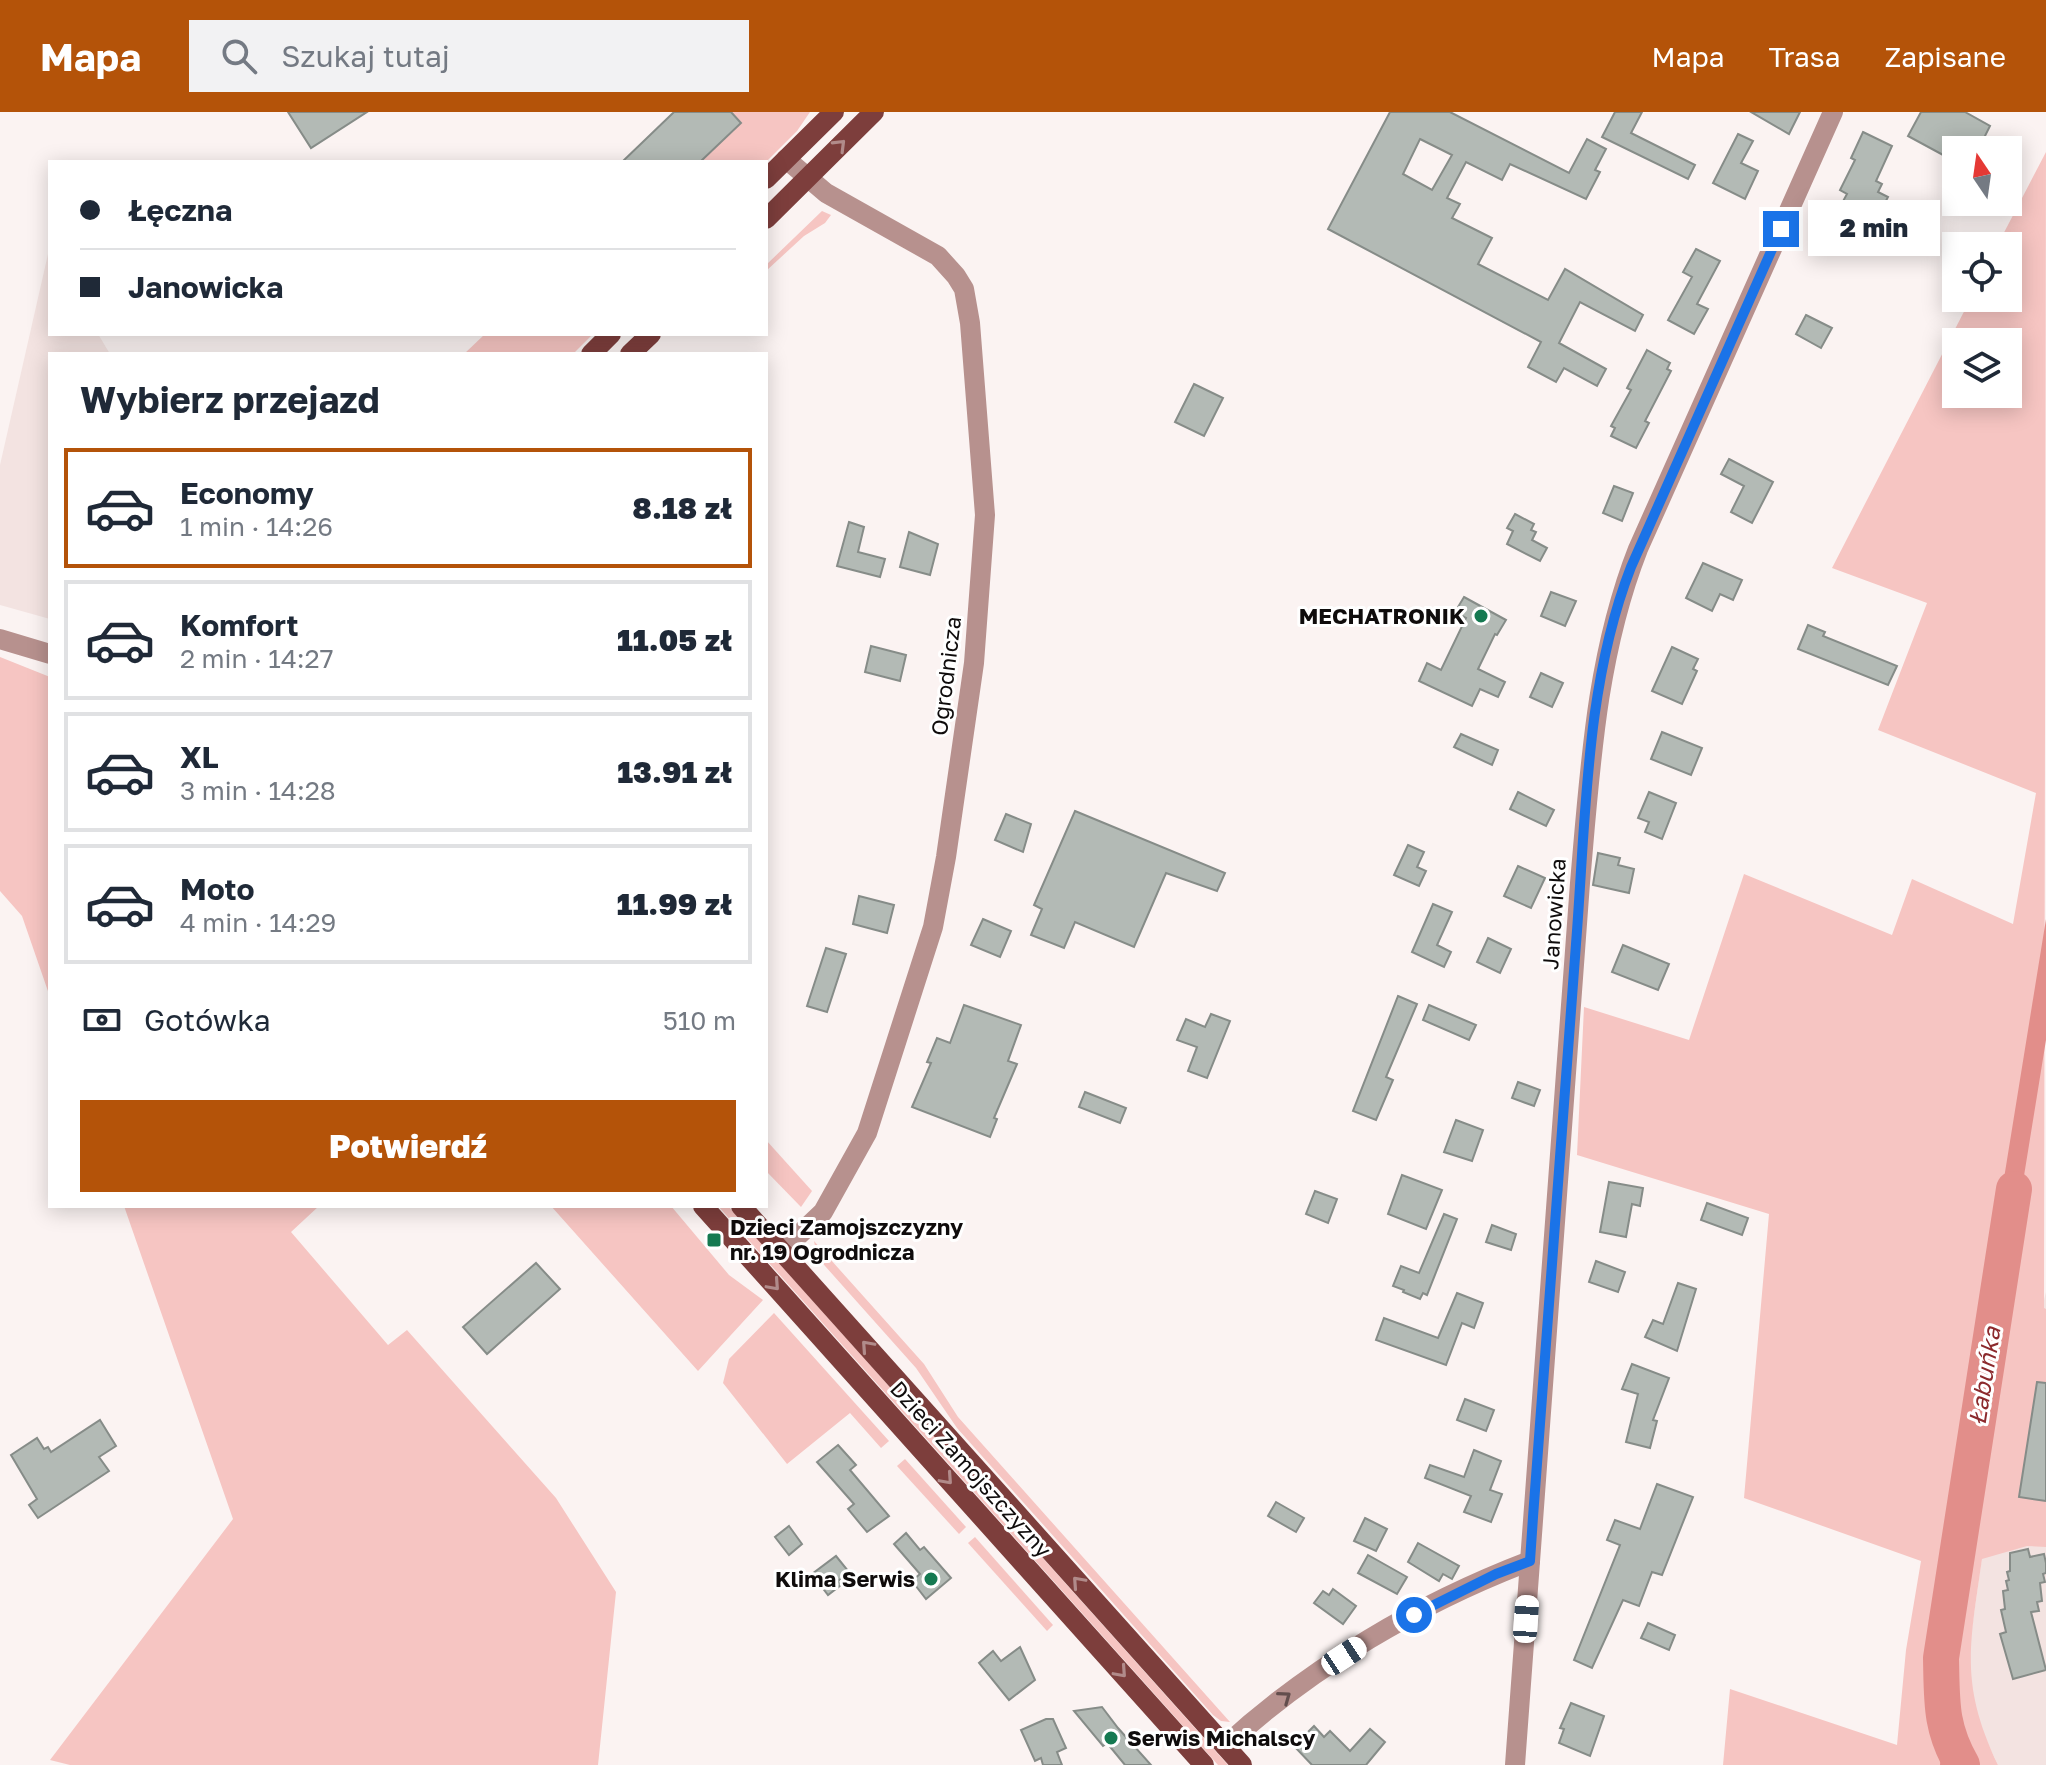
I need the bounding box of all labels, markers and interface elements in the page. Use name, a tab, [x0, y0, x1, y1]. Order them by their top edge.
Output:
search box	[189, 20, 749, 92]
text: Mapa	[40, 34, 141, 79]
icon: search	[217, 34, 261, 78]
text: Szukaj tutaj	[281, 38, 450, 74]
text: Mapa	[1652, 40, 1725, 73]
text: Trasa	[1769, 40, 1841, 73]
text: Zapisane	[1885, 40, 2006, 73]
north arrow	[1942, 136, 2022, 216]
map controls	[1942, 136, 2022, 408]
one-way arrow	[831, 140, 845, 154]
text: Łęczna	[128, 192, 232, 228]
callout: 2 min	[1809, 201, 1941, 257]
route end	[1763, 211, 1799, 247]
text: 2 min	[1840, 212, 1908, 243]
button: locate	[1942, 232, 2022, 312]
text: Janowicka	[128, 269, 283, 305]
button: layers	[1942, 328, 2022, 408]
text: Wybierz przejazd	[80, 378, 380, 421]
icon: car	[84, 472, 156, 544]
text: Economy	[180, 475, 314, 511]
text: 8.18 zł	[632, 490, 732, 526]
text: 1 min · 14:26	[180, 511, 333, 542]
place label: MECHATRONIK	[1299, 602, 1465, 629]
icon: car	[84, 604, 156, 676]
text: Komfort	[180, 607, 299, 643]
marker: MECHATRONIK	[1472, 607, 1490, 625]
street label: Ogrodnicza	[925, 615, 966, 737]
text: 11.05 zł	[617, 622, 732, 658]
text: 2 min · 14:27	[180, 643, 333, 674]
icon: car	[84, 736, 156, 808]
text: XL	[180, 739, 219, 775]
text: 13.91 zł	[617, 754, 732, 790]
text: 3 min · 14:28	[180, 775, 336, 806]
street label: Janowicka	[1536, 857, 1571, 971]
icon: car	[84, 868, 156, 940]
text: Moto	[180, 871, 255, 907]
text: 11.99 zł	[617, 886, 732, 922]
text: 4 min · 14:29	[180, 907, 336, 938]
icon: cash	[80, 998, 124, 1042]
text: Gotówka	[144, 1002, 271, 1038]
text: 510 m	[663, 1005, 736, 1036]
button: Potwierdź	[80, 1100, 736, 1192]
place label: Dzieci Zamojszczyzny nr. 19 Ogrodnicza	[730, 1213, 963, 1265]
marker: Dzieci Zamojszczyzny nr. 19 Ogrodnicza	[705, 1231, 723, 1249]
one-way arrow	[764, 1276, 779, 1290]
water label: Łabuńka	[1961, 1323, 2006, 1427]
one-way arrow	[862, 1341, 877, 1356]
street label: Dzieci Zamojszczyzny	[885, 1375, 1058, 1562]
one-way arrow	[937, 1469, 952, 1484]
place label: Klima Serwis	[775, 1565, 915, 1592]
marker: Klima Serwis	[922, 1570, 940, 1588]
one-way arrow	[1073, 1576, 1087, 1591]
car	[1512, 1594, 1540, 1644]
route start	[1396, 1597, 1432, 1633]
car	[1317, 1633, 1371, 1679]
one-way arrow	[1111, 1663, 1125, 1678]
one-way arrow	[1276, 1692, 1291, 1707]
place label: Serwis Michalscy	[1127, 1724, 1315, 1751]
marker: Serwis Michalscy	[1102, 1729, 1120, 1747]

